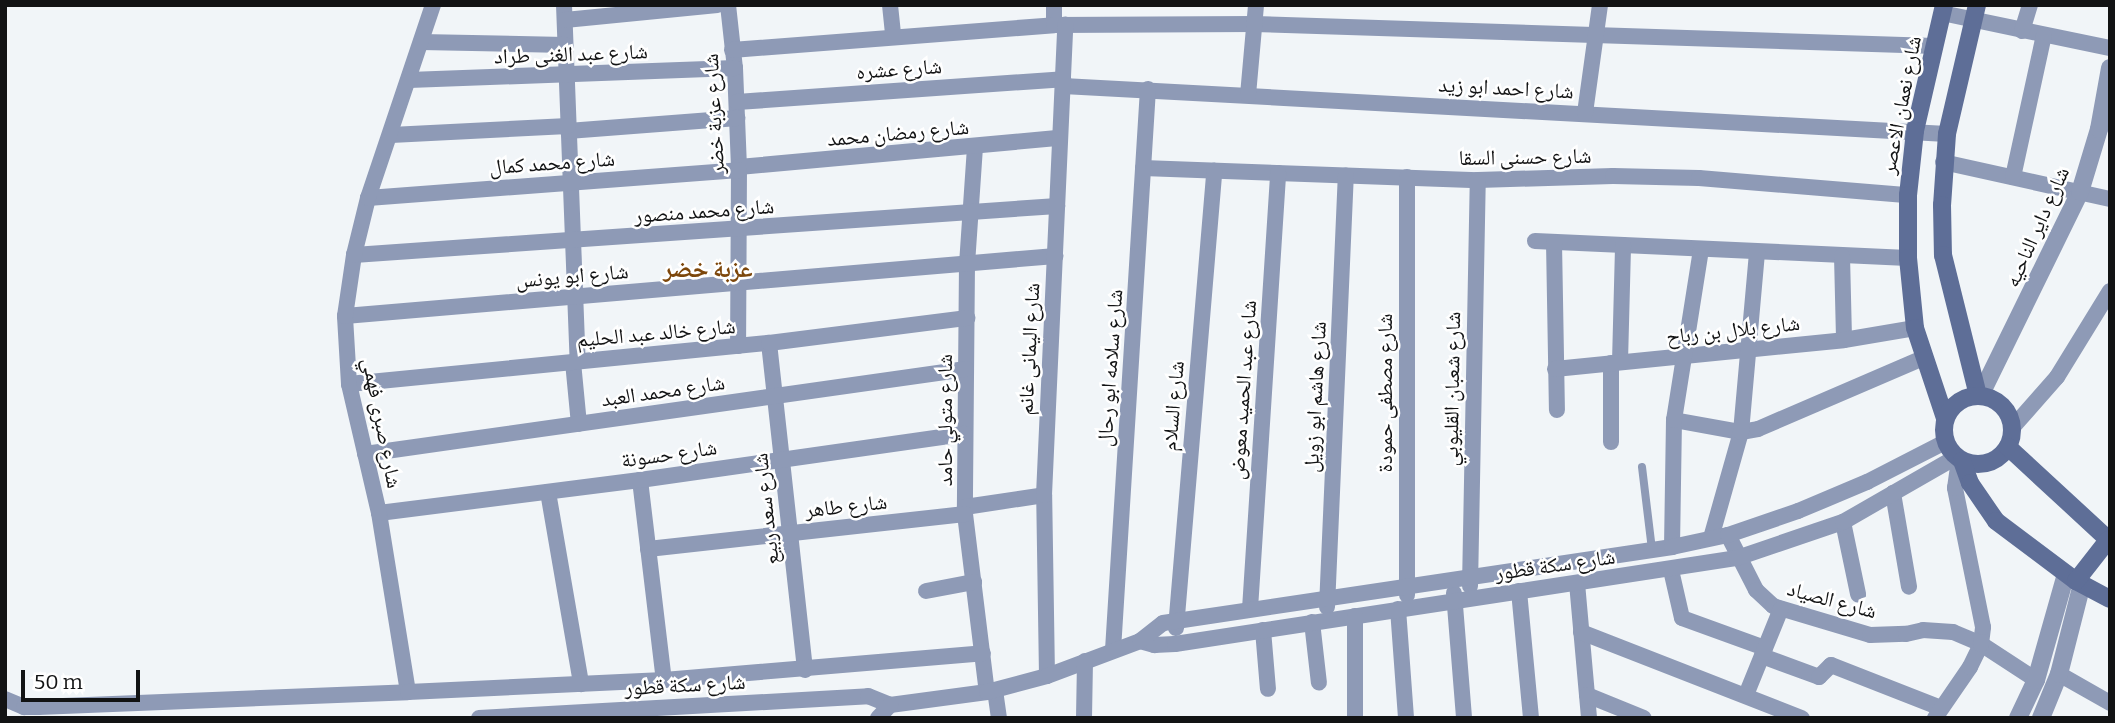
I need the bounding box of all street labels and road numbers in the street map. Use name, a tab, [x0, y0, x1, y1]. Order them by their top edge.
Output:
street label: شارع نعمان الاعصر	[1875, 34, 1927, 176]
street label: شارع عبد الغنى طراد	[494, 39, 648, 69]
street label: شارع عزبة خضر	[698, 53, 730, 175]
street label: شارع عشره	[855, 53, 943, 85]
street label: شارع احمد ابو زيد	[1438, 72, 1574, 104]
street label: شارع رمضان محمد	[826, 114, 970, 152]
street label: شارع حسنى السقا	[1458, 143, 1592, 171]
street label: شارع محمد كمال	[488, 146, 616, 180]
street label: شارع داير الناحيه	[1999, 163, 2075, 291]
street label: شارع محمد منصور	[633, 194, 775, 228]
street label: شارع ابو يونس	[515, 259, 629, 293]
street label: شارع اليمانى غانم	[1013, 282, 1045, 416]
street label: شارع سلامه ابو رحال	[1092, 288, 1128, 448]
street label: شارع عبد الحميد معوض	[1224, 299, 1262, 481]
street label: شارع بلال بن رباح	[1665, 310, 1801, 350]
street label: شارع شعبان القليوبي	[1438, 311, 1466, 467]
street label: شارع خالد عبد الحليم	[575, 313, 737, 353]
street label: شارع مصطفى حمودة	[1372, 313, 1398, 473]
street label: شارع هاشم ابو زويل	[1298, 321, 1332, 473]
street label: شارع متولي حامد	[932, 354, 958, 486]
street label: شارع صبرى فهمي	[357, 356, 407, 490]
street label: شارع السلام	[1157, 360, 1189, 452]
street label: شارع محمد العبد	[599, 370, 727, 412]
street label: شارع حسونة	[619, 435, 719, 473]
street label: شارع سعد ربيع	[748, 452, 784, 566]
street label: شارع طاهر	[804, 489, 888, 523]
street label: شارع سكة قطور	[1493, 544, 1617, 586]
street label: شارع الصياد	[1785, 576, 1879, 624]
street label: شارع سكة قطور	[624, 669, 746, 701]

